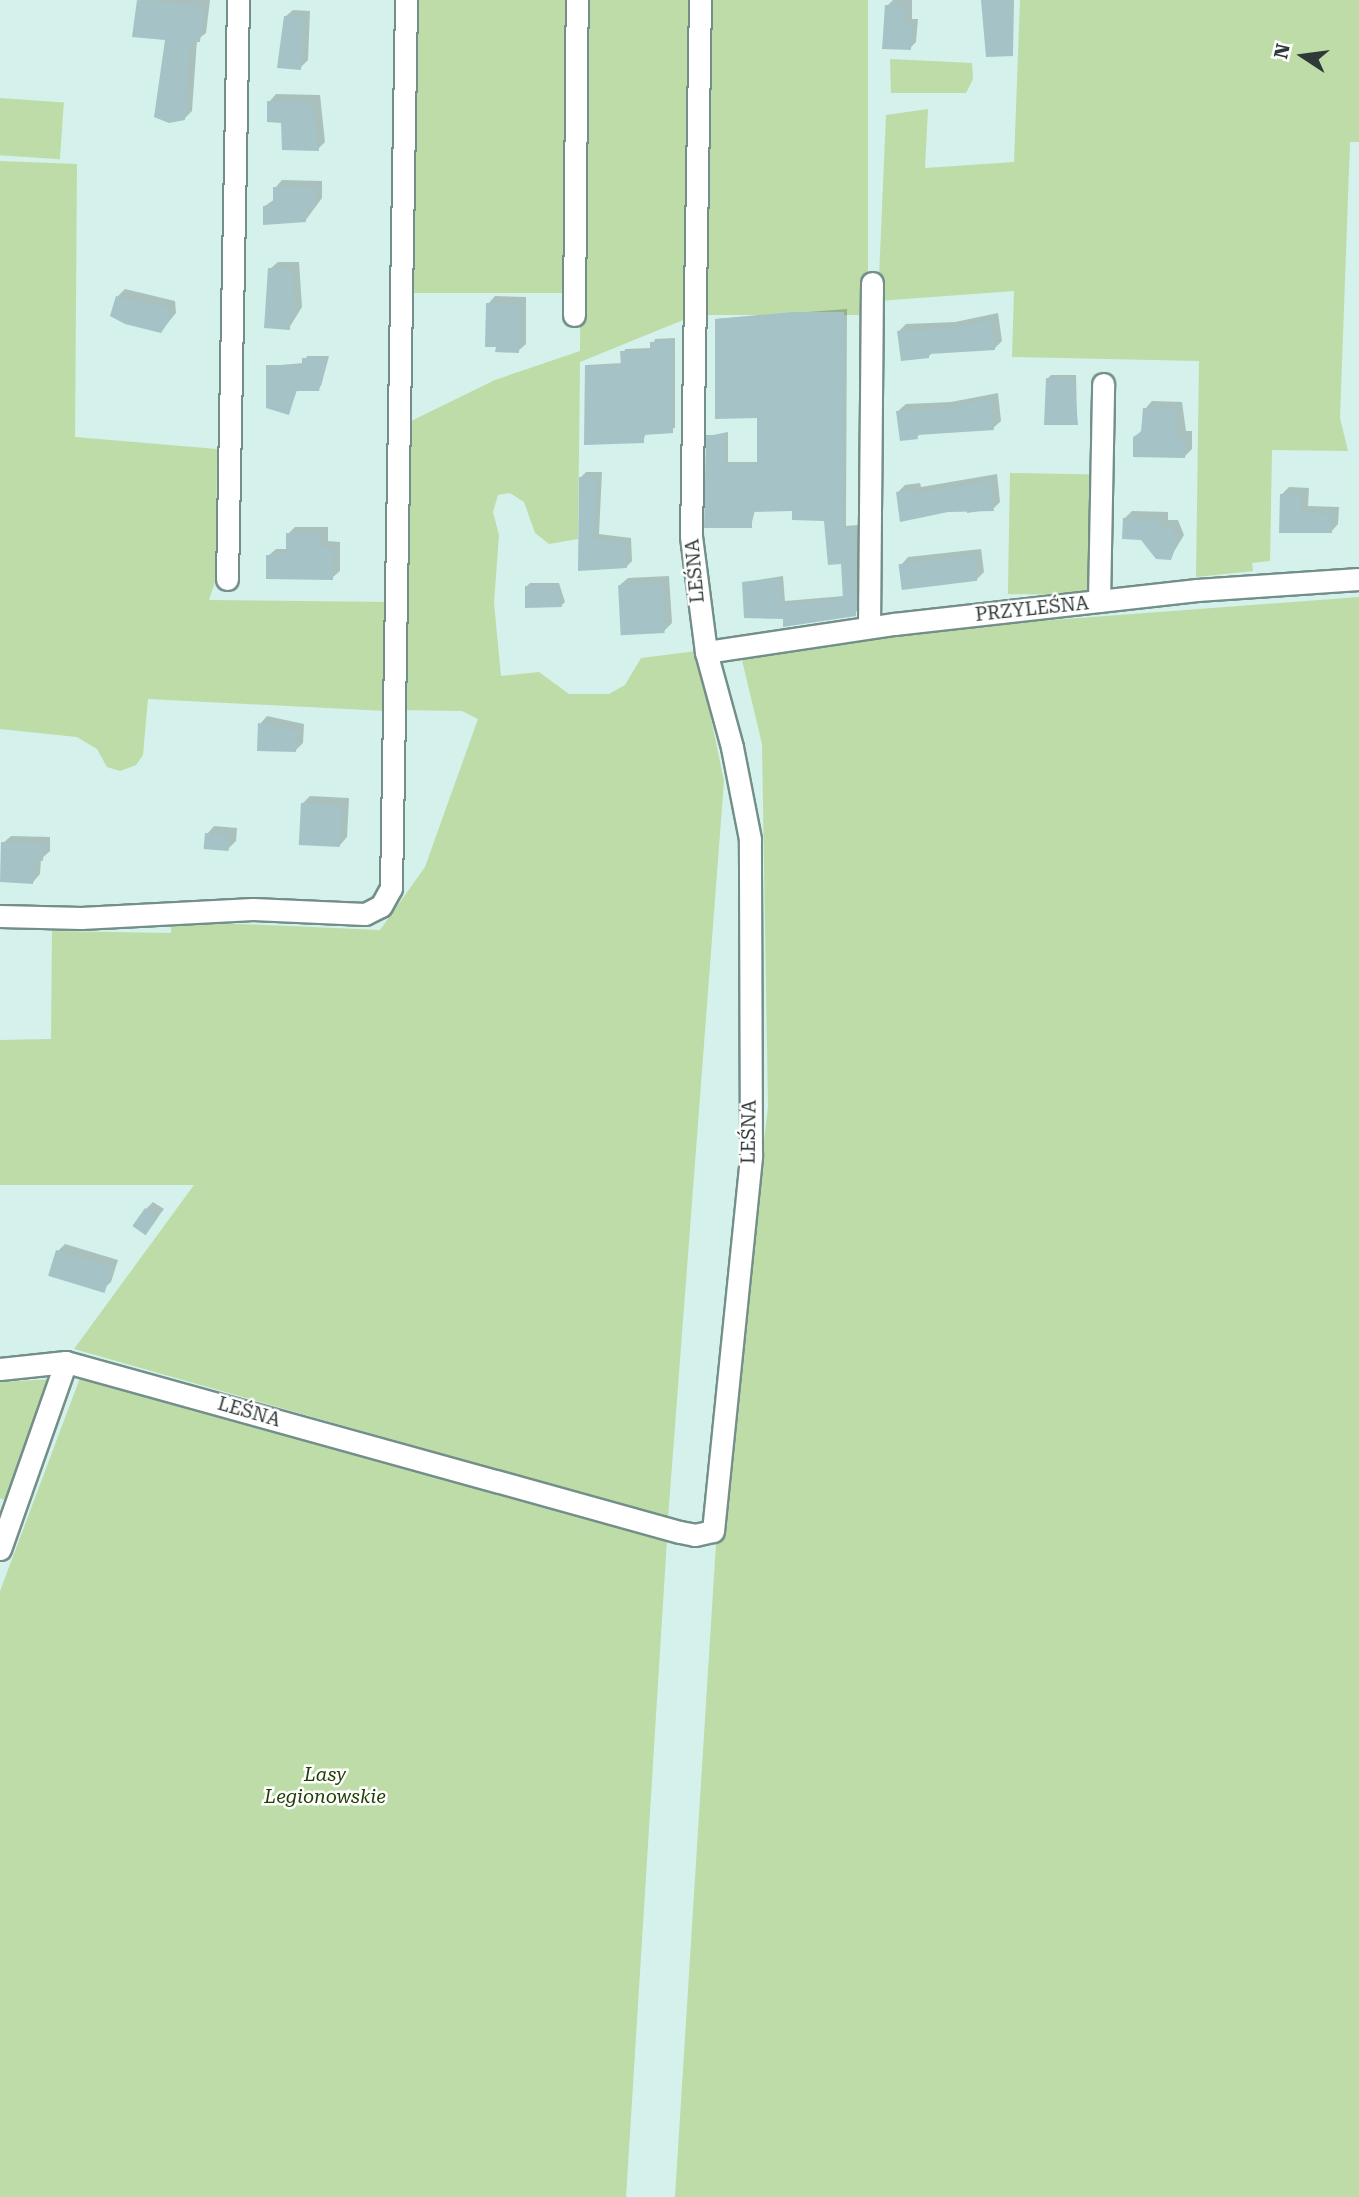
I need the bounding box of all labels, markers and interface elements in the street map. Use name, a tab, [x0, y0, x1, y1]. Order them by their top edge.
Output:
north arrow	[1268, 21, 1338, 91]
text: N	[1269, 41, 1295, 61]
street label: LEŚNA	[681, 538, 709, 604]
street label: PRZYLEŚNA	[974, 592, 1090, 626]
street label: LEŚNA	[737, 1100, 761, 1164]
street label: LEŚNA	[215, 1392, 283, 1432]
park label: Lasy Legionowskie	[264, 1764, 386, 1808]

